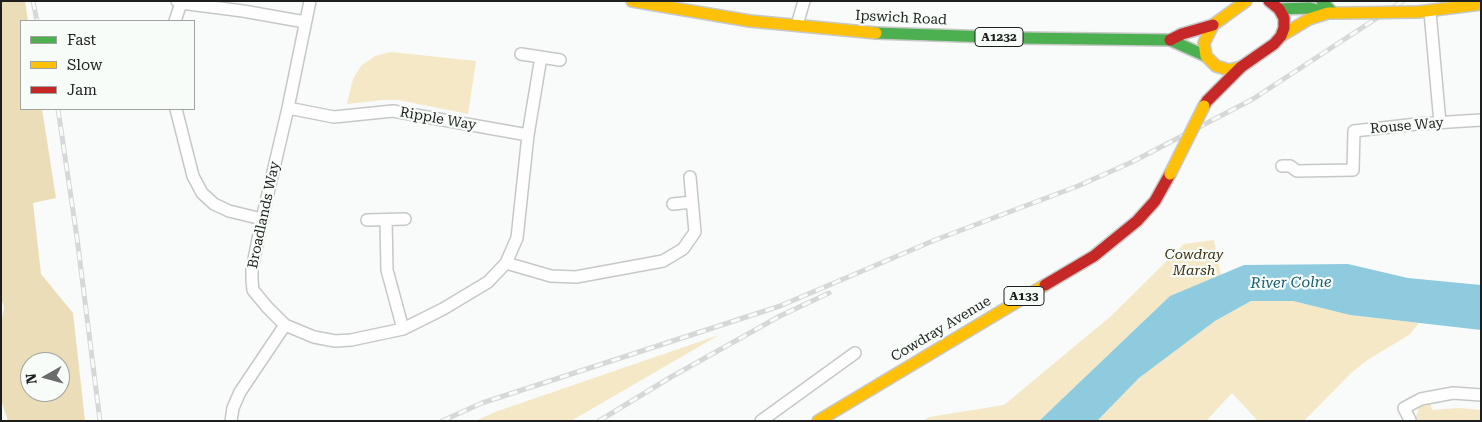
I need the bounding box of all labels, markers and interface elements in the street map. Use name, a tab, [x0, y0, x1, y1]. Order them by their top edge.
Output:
street label: Ipswich Road	[855, 7, 947, 29]
legend	[20, 20, 195, 110]
road number: A1232	[975, 28, 1023, 46]
text: Fast	[67, 31, 96, 49]
text: Slow	[67, 56, 102, 74]
text: Jam	[67, 81, 97, 99]
street label: Ripple Way	[399, 104, 477, 134]
street label: Rouse Way	[1370, 114, 1444, 138]
street label: Broadlands Way	[244, 160, 284, 270]
park label: Cowdray Marsh	[1165, 247, 1223, 280]
water label: River Colne	[1250, 273, 1332, 293]
road number: A133	[1004, 286, 1044, 306]
street label: Cowdray Avenue	[888, 293, 994, 365]
north arrow	[20, 352, 70, 402]
text: N	[23, 372, 40, 385]

